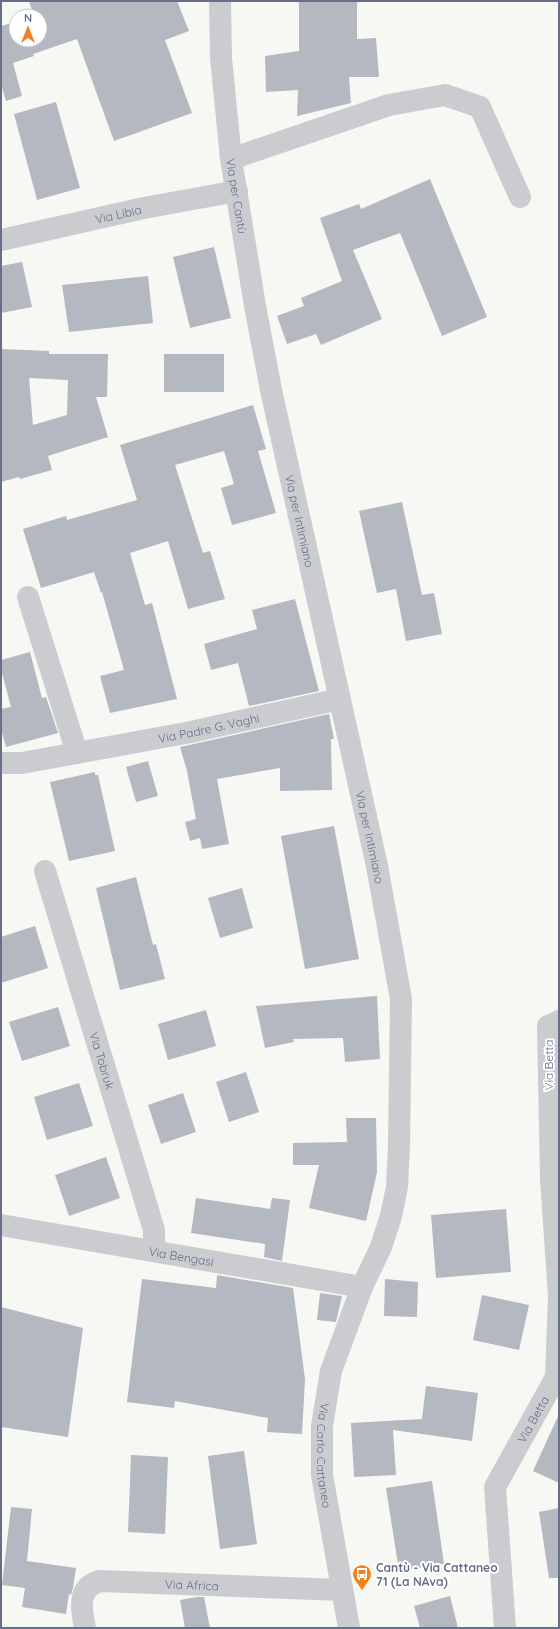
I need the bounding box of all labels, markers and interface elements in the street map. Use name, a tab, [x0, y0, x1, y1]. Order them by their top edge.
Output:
north arrow	[8, 8, 48, 48]
text: N	[24, 11, 32, 25]
street label: Via per Cantù	[224, 157, 251, 235]
street label: Via Libia	[93, 201, 143, 226]
street label: Via per Intimiano	[283, 473, 318, 569]
street label: Via Padre G. Vaghi	[157, 710, 261, 745]
street label: Via per Intimiano	[353, 789, 388, 885]
street label: Via Tobruk	[87, 1030, 118, 1091]
street label: Via Betta	[541, 1039, 556, 1091]
street label: Via Bengasi	[148, 1243, 215, 1269]
street label: Via Betta	[514, 1393, 552, 1445]
street label: Via Carlo Cattaneo	[315, 1402, 335, 1509]
place label: Cantù - Via Cattaneo 71 (La NAva)	[376, 1560, 498, 1589]
bus stop icon: Cantù - Via Cattaneo 71 (La NAva)	[351, 1563, 373, 1591]
street label: Via Africa	[165, 1576, 219, 1593]

